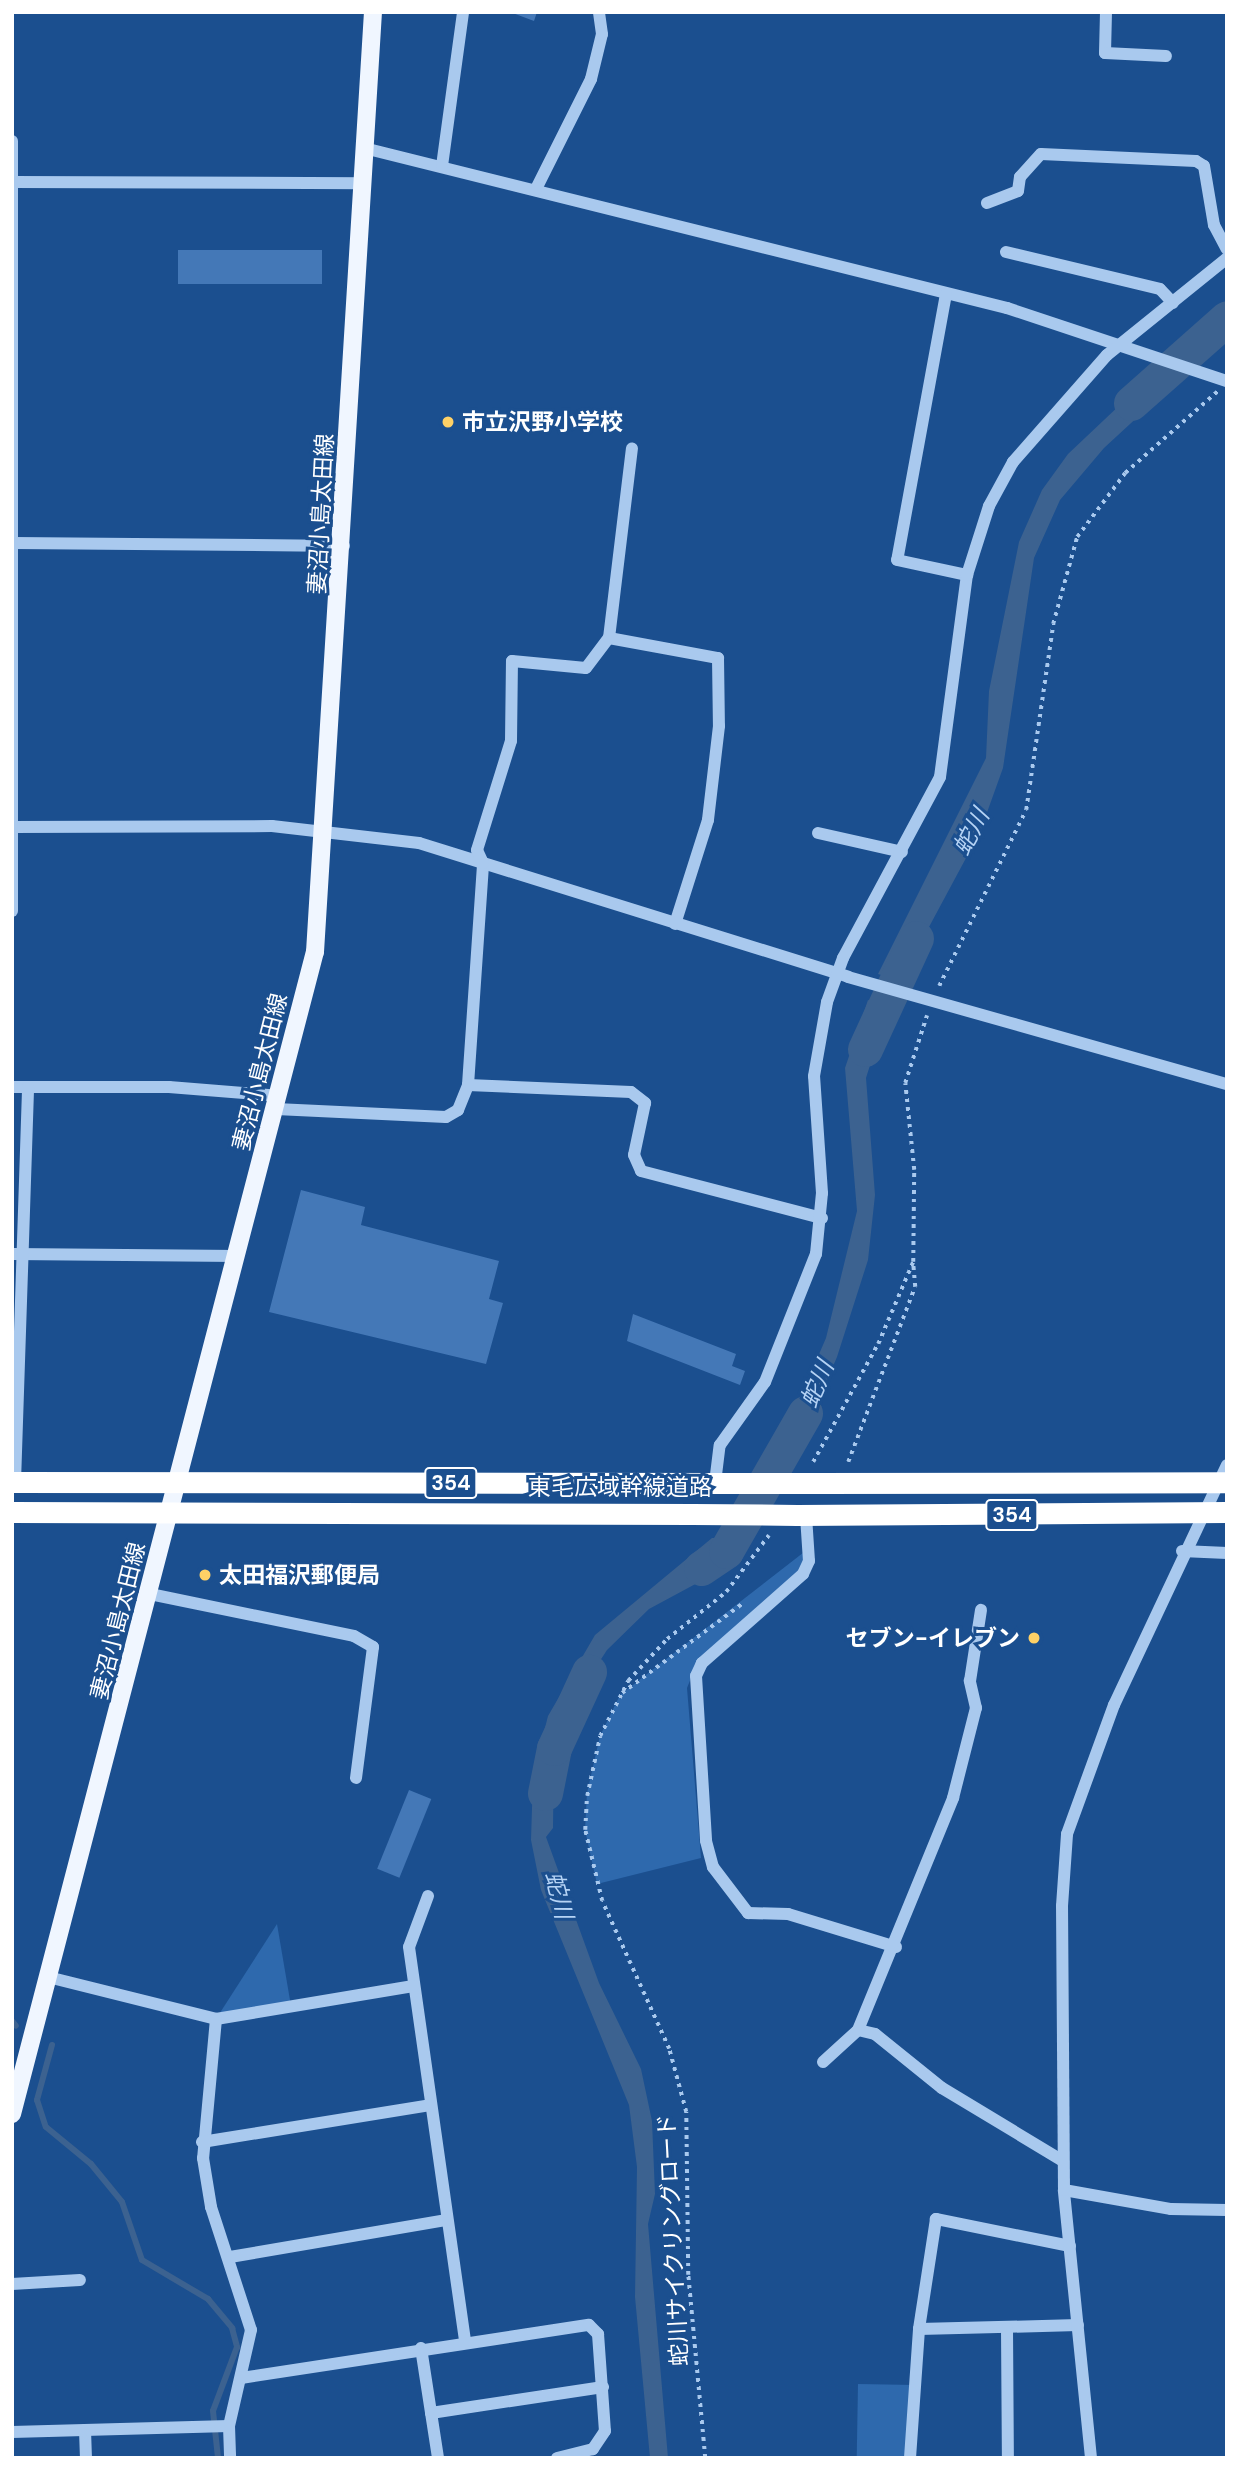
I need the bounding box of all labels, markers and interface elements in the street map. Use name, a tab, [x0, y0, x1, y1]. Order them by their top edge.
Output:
place label: 市立沢野小学校	[462, 408, 623, 436]
marker: 市立沢野小学校	[440, 414, 456, 430]
street label: 妻沼小島太田線	[303, 433, 339, 595]
water label: 蛇川	[947, 804, 995, 860]
street label: 妻沼小島太田線	[227, 991, 293, 1153]
water label: 蛇川	[794, 1356, 840, 1412]
road number: 354	[423, 1466, 479, 1500]
street label: 東毛広域幹線道路	[528, 1473, 712, 1501]
road number: 354	[984, 1498, 1040, 1532]
street label: 妻沼小島太田線	[85, 1540, 151, 1702]
place label: 太田福沢郵便局	[219, 1561, 380, 1589]
marker: 太田福沢郵便局	[197, 1567, 213, 1583]
place label: セブン-イレブン	[846, 1624, 1020, 1652]
marker: セブン-イレブン	[1026, 1630, 1042, 1646]
water label: 蛇川	[539, 1868, 579, 1922]
street label: 蛇川サイクリングロード	[653, 2113, 693, 2367]

